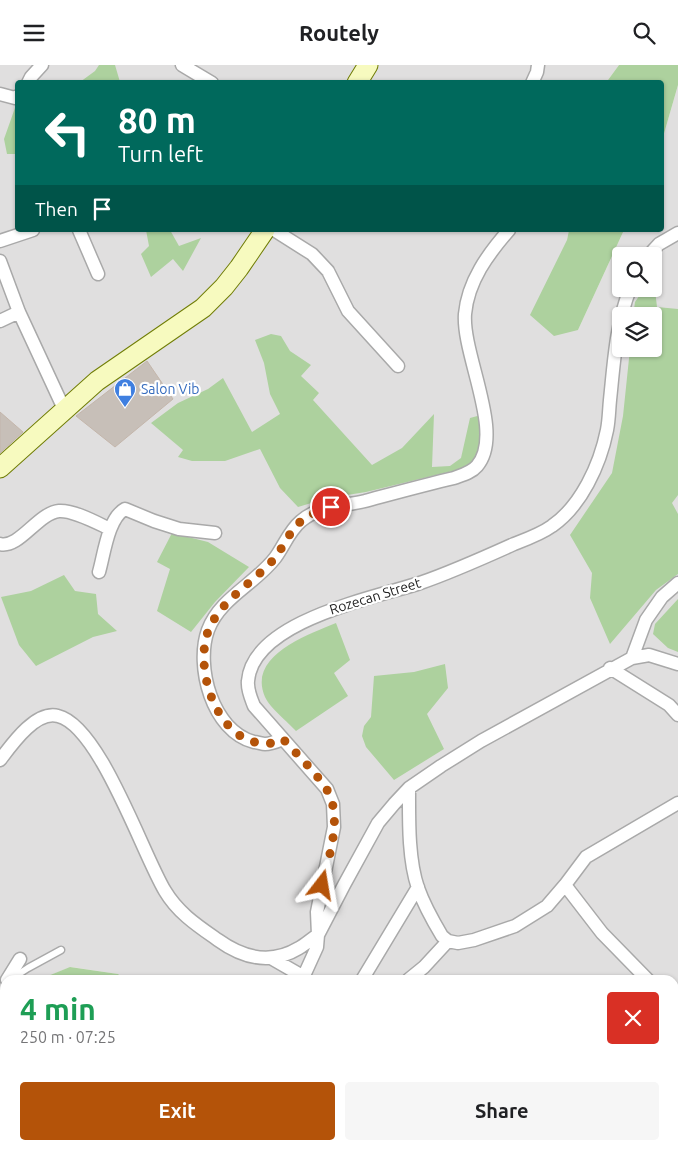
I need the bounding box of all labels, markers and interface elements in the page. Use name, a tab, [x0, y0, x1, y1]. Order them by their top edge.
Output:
icon: menu	[20, 19, 48, 47]
icon: search	[630, 19, 658, 47]
text: Routely	[299, 20, 379, 45]
icon: left	[35, 100, 100, 165]
text: 80 m	[118, 100, 196, 140]
text: Turn left	[118, 141, 203, 166]
icon: arrive	[88, 195, 116, 223]
text: Then	[35, 198, 78, 220]
map controls	[612, 247, 662, 357]
button: search	[612, 247, 662, 297]
button: layers	[612, 307, 662, 357]
shop icon: Salon Vib	[113, 377, 137, 408]
place label: Salon Vib	[141, 381, 200, 397]
pin	[310, 486, 352, 528]
icon: arrive	[317, 493, 345, 521]
street label: Rozecan Street	[327, 574, 423, 618]
position arrow	[295, 858, 347, 910]
text: 4 min	[20, 992, 96, 1026]
button: close	[607, 992, 659, 1044]
text: 250 m · 07:25	[20, 1028, 116, 1046]
button: Exit	[20, 1082, 335, 1140]
button: Share	[345, 1082, 659, 1140]

